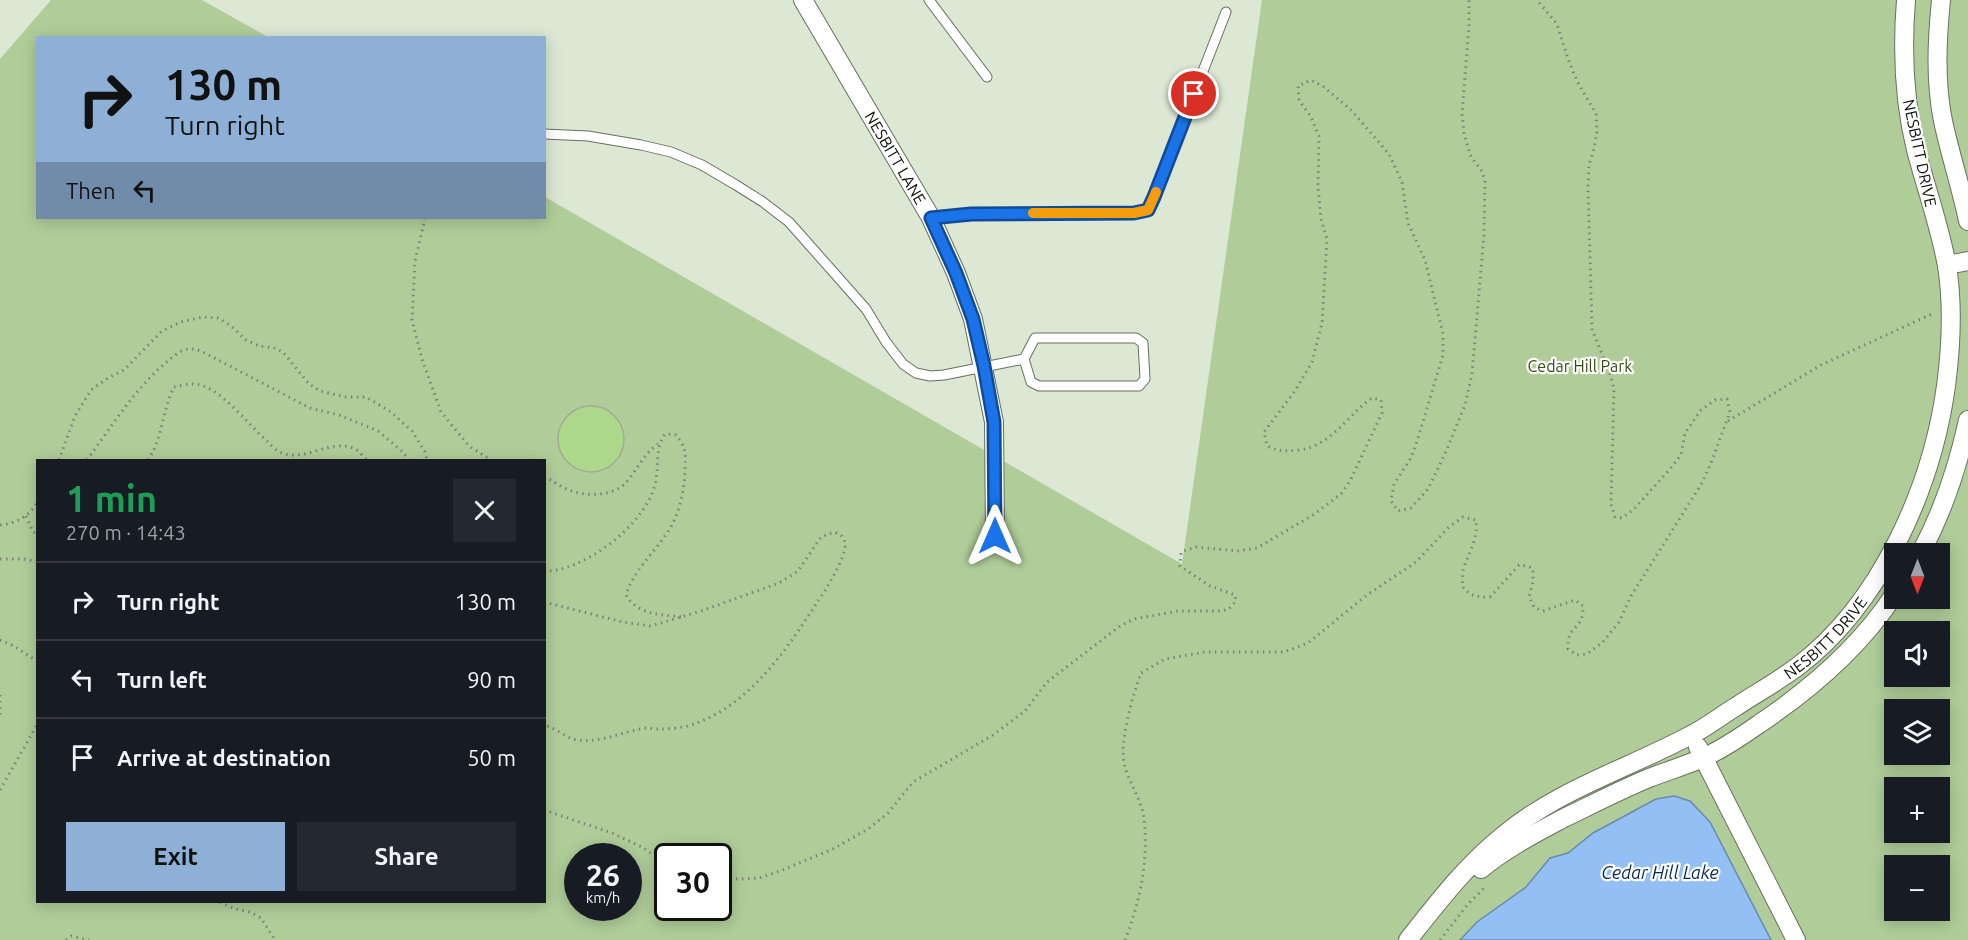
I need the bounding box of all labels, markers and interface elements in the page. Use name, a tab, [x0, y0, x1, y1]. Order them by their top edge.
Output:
icon: right	[66, 60, 144, 138]
text: 130 m	[165, 61, 282, 108]
pin	[1168, 68, 1219, 119]
icon: arrive	[1177, 77, 1210, 110]
street label: NESBITT DRIVE	[1900, 98, 1940, 208]
street label: NESBITT LANE	[861, 108, 930, 207]
text: Turn right	[165, 110, 285, 140]
icon: left	[128, 174, 161, 207]
text: Then	[66, 178, 116, 203]
park label: Cedar Hill Park	[1528, 357, 1632, 375]
text: 1 min	[66, 478, 157, 519]
button: close	[453, 479, 516, 542]
position arrow	[963, 504, 1027, 568]
text: 270 m · 14:43	[66, 521, 186, 544]
north arrow	[1884, 543, 1950, 609]
map controls	[1884, 543, 1950, 921]
icon: right	[66, 585, 99, 618]
text: Turn right	[117, 589, 219, 614]
text: 130 m	[455, 589, 516, 614]
street label: NESBITT DRIVE	[1780, 593, 1870, 682]
button: sound	[1884, 621, 1950, 687]
icon: left	[66, 663, 99, 696]
text: Turn left	[117, 667, 207, 692]
text: 90 m	[467, 667, 516, 692]
button: layers	[1884, 699, 1950, 765]
icon: arrive	[66, 741, 99, 774]
text: Arrive at destination	[117, 745, 331, 770]
text: 50 m	[467, 745, 516, 770]
button: +	[1884, 777, 1950, 843]
button: Exit	[66, 822, 285, 891]
button: Share	[297, 822, 516, 891]
speed limit sign: 30	[654, 843, 732, 921]
button: −	[1884, 855, 1950, 921]
text: 26	[586, 858, 620, 892]
water label: Cedar Hill Lake	[1601, 862, 1719, 882]
text: km/h	[586, 889, 620, 906]

